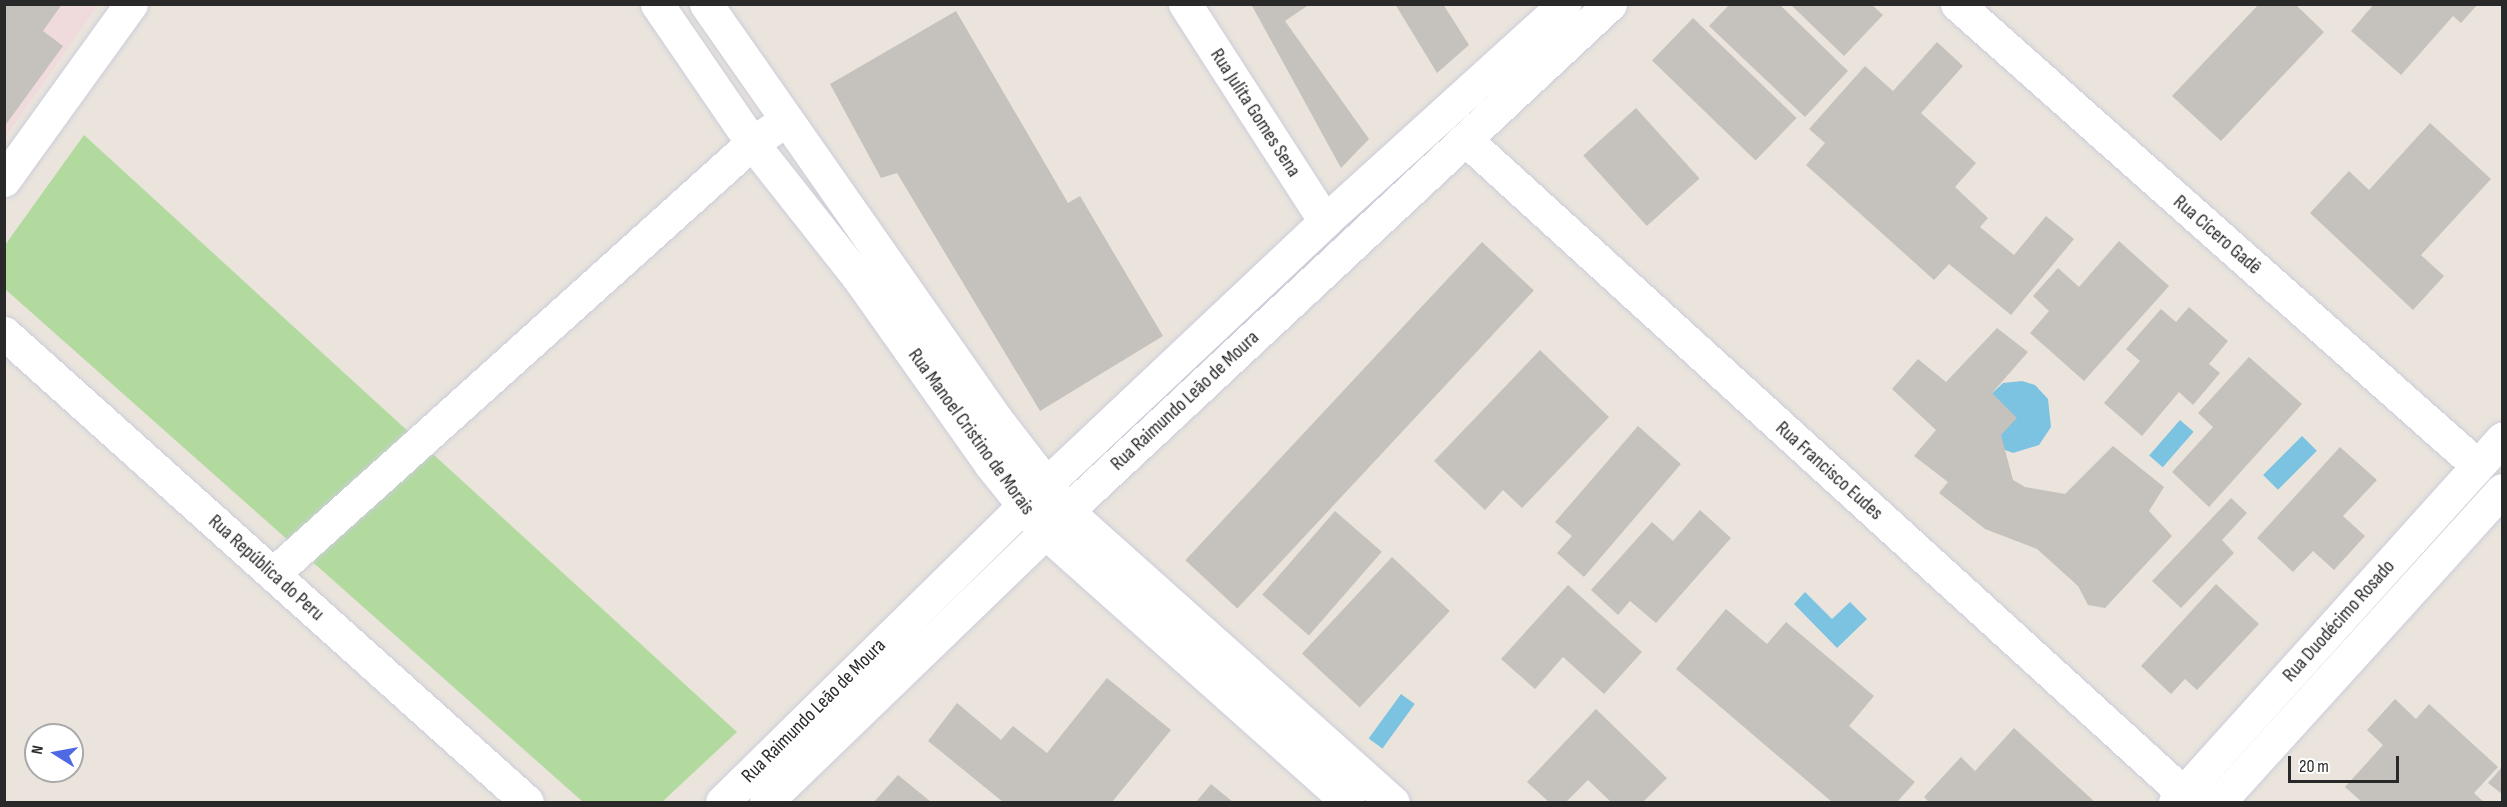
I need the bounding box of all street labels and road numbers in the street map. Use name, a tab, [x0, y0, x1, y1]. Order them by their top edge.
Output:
street label: Rua Julita Gomes Sena	[1205, 44, 1305, 182]
street label: Rua Cícero Gadê	[2168, 190, 2266, 280]
street label: Rua Raimundo Leão de Moura	[1106, 326, 1264, 476]
street label: Rua Manoel Cristino de Morais	[903, 344, 1039, 520]
street label: Rua Francisco Eudes	[1770, 417, 1888, 525]
street label: Rua República do Peru	[203, 510, 329, 626]
street label: Rua Duodécimo Rosado	[2278, 555, 2400, 687]
street label: Rua Raimundo Leão de Moura	[737, 634, 891, 788]

